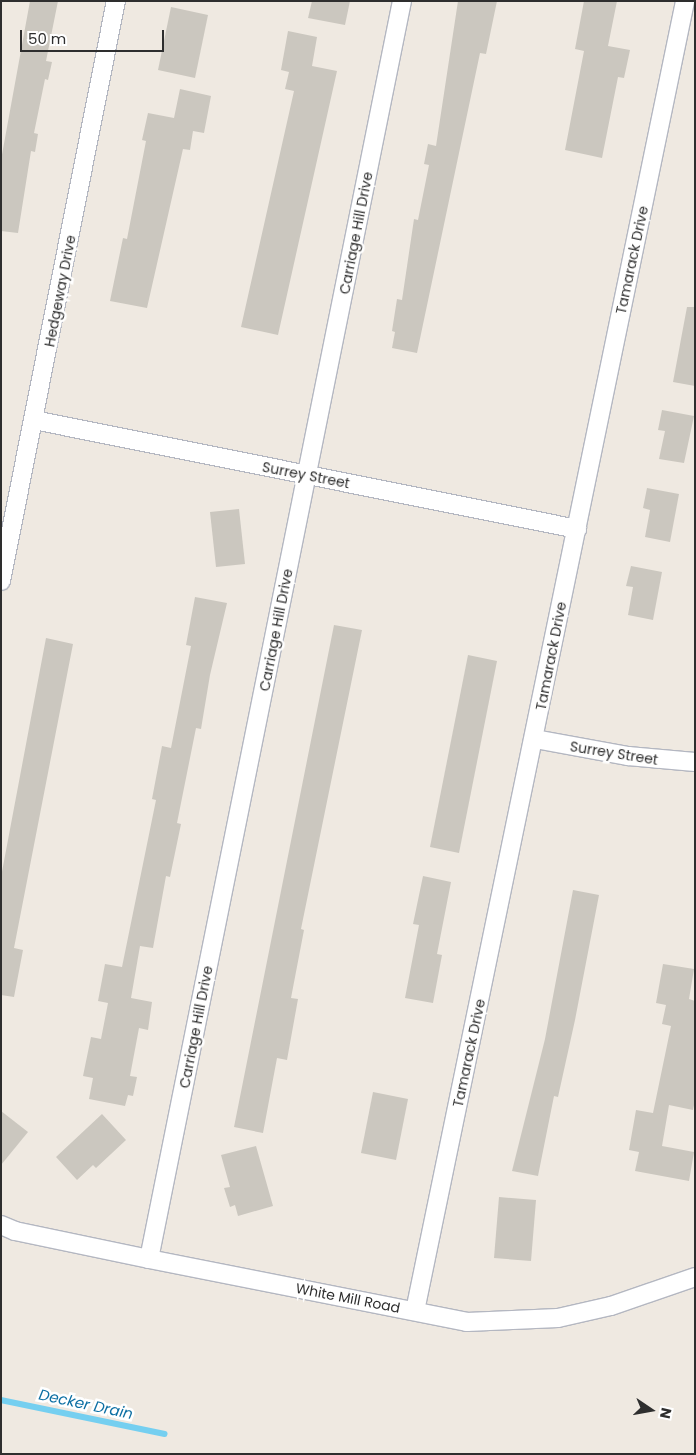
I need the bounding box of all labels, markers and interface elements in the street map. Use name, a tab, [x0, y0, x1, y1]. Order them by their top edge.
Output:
scale bar	[22, 20, 166, 52]
text: 50 m	[28, 28, 66, 49]
street label: Carriage Hill Drive	[336, 170, 376, 296]
street label: Tamarack Drive	[612, 204, 652, 316]
street label: Hedgeway Drive	[41, 234, 79, 348]
street label: Surrey Street	[261, 458, 351, 492]
street label: Carriage Hill Drive	[256, 567, 296, 693]
street label: Tamarack Drive	[532, 600, 570, 712]
street label: Surrey Street	[569, 738, 659, 768]
street label: Carriage Hill Drive	[176, 964, 216, 1090]
street label: Tamarack Drive	[449, 997, 489, 1109]
street label: White Mill Road	[294, 1280, 402, 1316]
water label: Decker Drain	[37, 1385, 135, 1423]
north arrow	[626, 1385, 676, 1435]
text: N	[655, 1406, 677, 1420]

